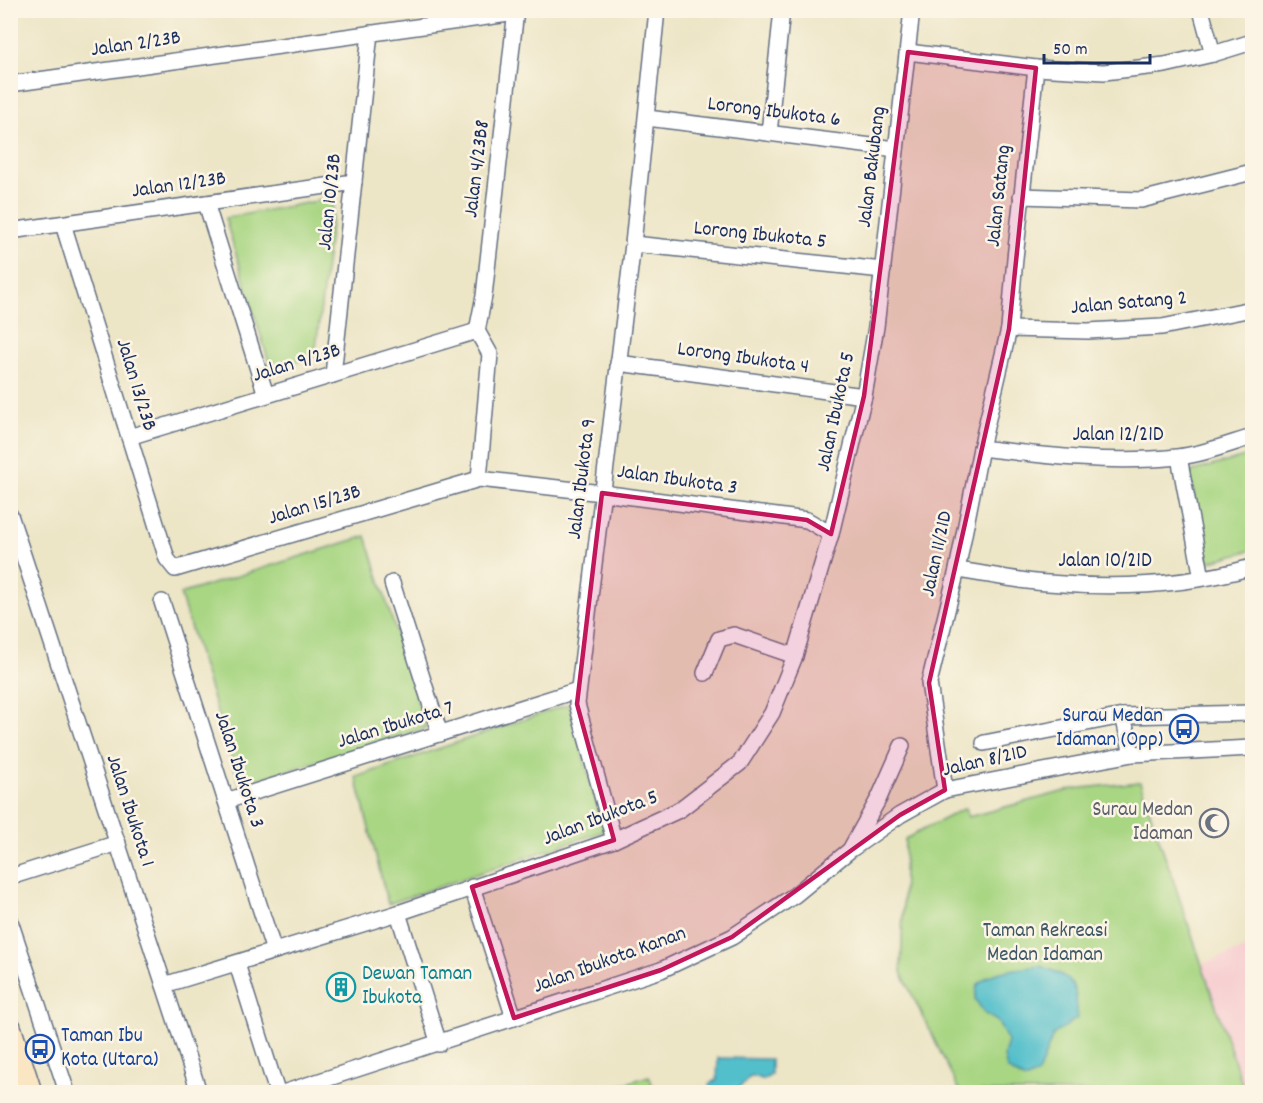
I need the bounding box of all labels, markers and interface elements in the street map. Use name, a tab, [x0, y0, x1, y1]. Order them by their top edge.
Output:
street label: Jalan 2/23B	[89, 24, 183, 66]
scale bar	[1044, 27, 1150, 65]
text: 50 m	[1053, 38, 1088, 63]
street label: Lorong Ibukota 6	[706, 90, 842, 136]
street label: Jalan Bakubang	[851, 105, 895, 229]
street label: Jalan 4/23B8	[457, 118, 499, 220]
street label: Jalan Satang	[980, 143, 1020, 249]
street label: Jalan 10/23B	[311, 152, 351, 252]
street label: Jalan 12/23B	[130, 165, 228, 207]
street label: Lorong Ibukota 5	[692, 214, 828, 258]
street label: Jalan Satang 2	[1070, 284, 1188, 324]
street label: Jalan 13/23B	[107, 335, 163, 435]
street label: Lorong Ibukota 4	[675, 335, 811, 383]
street label: Jalan 9/23B	[249, 336, 345, 392]
street label: Jalan Ibukota 5	[810, 349, 864, 475]
street label: Jalan Ibukota 9	[561, 417, 605, 541]
street label: Jalan 12/21D	[1072, 421, 1164, 451]
street label: Jalan Ibukota 3	[615, 458, 739, 504]
street label: Jalan 15/23B	[265, 478, 365, 534]
street label: Jalan 11/21D	[914, 508, 962, 599]
street label: Jalan 10/21D	[1058, 547, 1152, 577]
street label: Jalan Ibukota 7	[334, 694, 458, 758]
place label: Surau Medan Idaman (Opp)	[1056, 702, 1163, 756]
street label: Jalan Ibukota 3	[205, 708, 271, 832]
bus stop icon: Surau Medan Idaman (Opp)	[1168, 713, 1200, 745]
street label: Jalan 8/21D	[940, 738, 1030, 786]
street label: Jalan Ibukota 1	[97, 751, 161, 871]
street label: Jalan Ibukota 5	[539, 783, 663, 855]
place label: Surau Medan Idaman	[1092, 796, 1193, 850]
mosque icon: Surau Medan Idaman	[1198, 807, 1230, 839]
park label: Taman Rekreasi Medan Idaman	[983, 917, 1107, 971]
street label: Jalan Ibukota Kanan	[529, 919, 691, 1003]
place label: Dewan Taman Ibukota	[362, 960, 472, 1014]
building icon: Dewan Taman Ibukota	[325, 971, 357, 1003]
place label: Taman Ibu Kota (Utara)	[61, 1022, 158, 1076]
bus stop icon: Taman Ibu Kota (Utara)	[24, 1033, 56, 1065]

